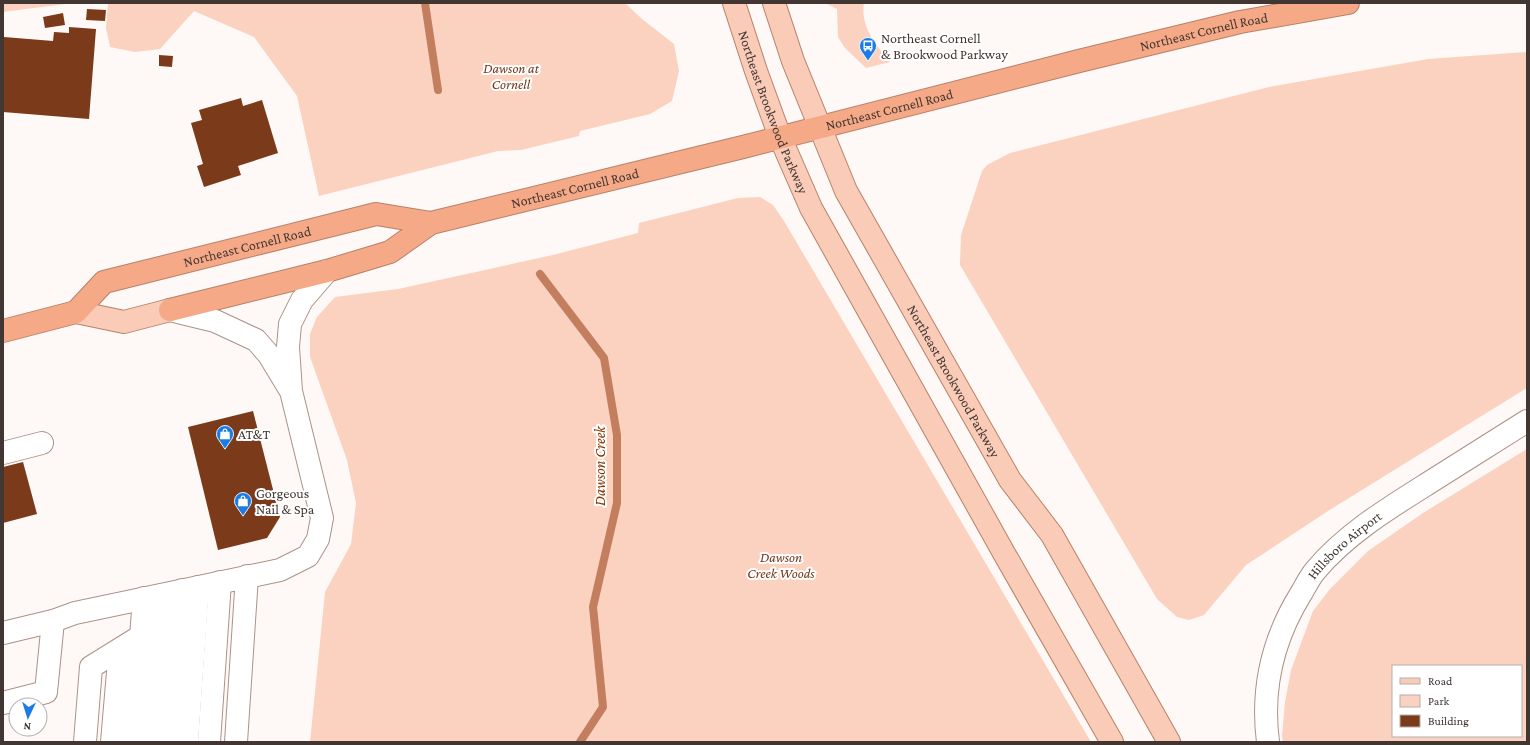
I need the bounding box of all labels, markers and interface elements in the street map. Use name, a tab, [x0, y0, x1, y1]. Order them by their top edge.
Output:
street label: Northeast Cornell Road	[1138, 9, 1270, 54]
street label: Northeast Brookwood Parkway	[735, 29, 812, 197]
place label: Northeast Cornell & Brookwood Parkway	[881, 30, 1008, 62]
bus stop icon: Northeast Cornell & Brookwood Parkway	[858, 36, 878, 61]
park label: Dawson at Cornell	[483, 60, 540, 92]
street label: Northeast Cornell Road	[824, 85, 955, 134]
street label: Northeast Cornell Road	[510, 165, 641, 211]
street label: Northeast Cornell Road	[182, 222, 313, 270]
street label: Northeast Brookwood Parkway	[904, 302, 1004, 461]
shop icon: AT&T	[215, 424, 235, 449]
water label: Dawson Creek	[592, 425, 608, 506]
place label: AT&T	[238, 426, 270, 442]
place label: Gorgeous Nail & Spa	[256, 485, 315, 517]
shop icon: Gorgeous Nail & Spa	[233, 491, 253, 516]
street label: Hillsboro Airport	[1304, 507, 1385, 582]
park label: Dawson Creek Woods	[747, 549, 815, 581]
legend	[1392, 665, 1522, 737]
text: Road	[1428, 674, 1453, 688]
text: Park	[1428, 694, 1450, 708]
north arrow	[8, 697, 48, 737]
text: Building	[1428, 714, 1469, 728]
text: N	[23, 721, 31, 733]

